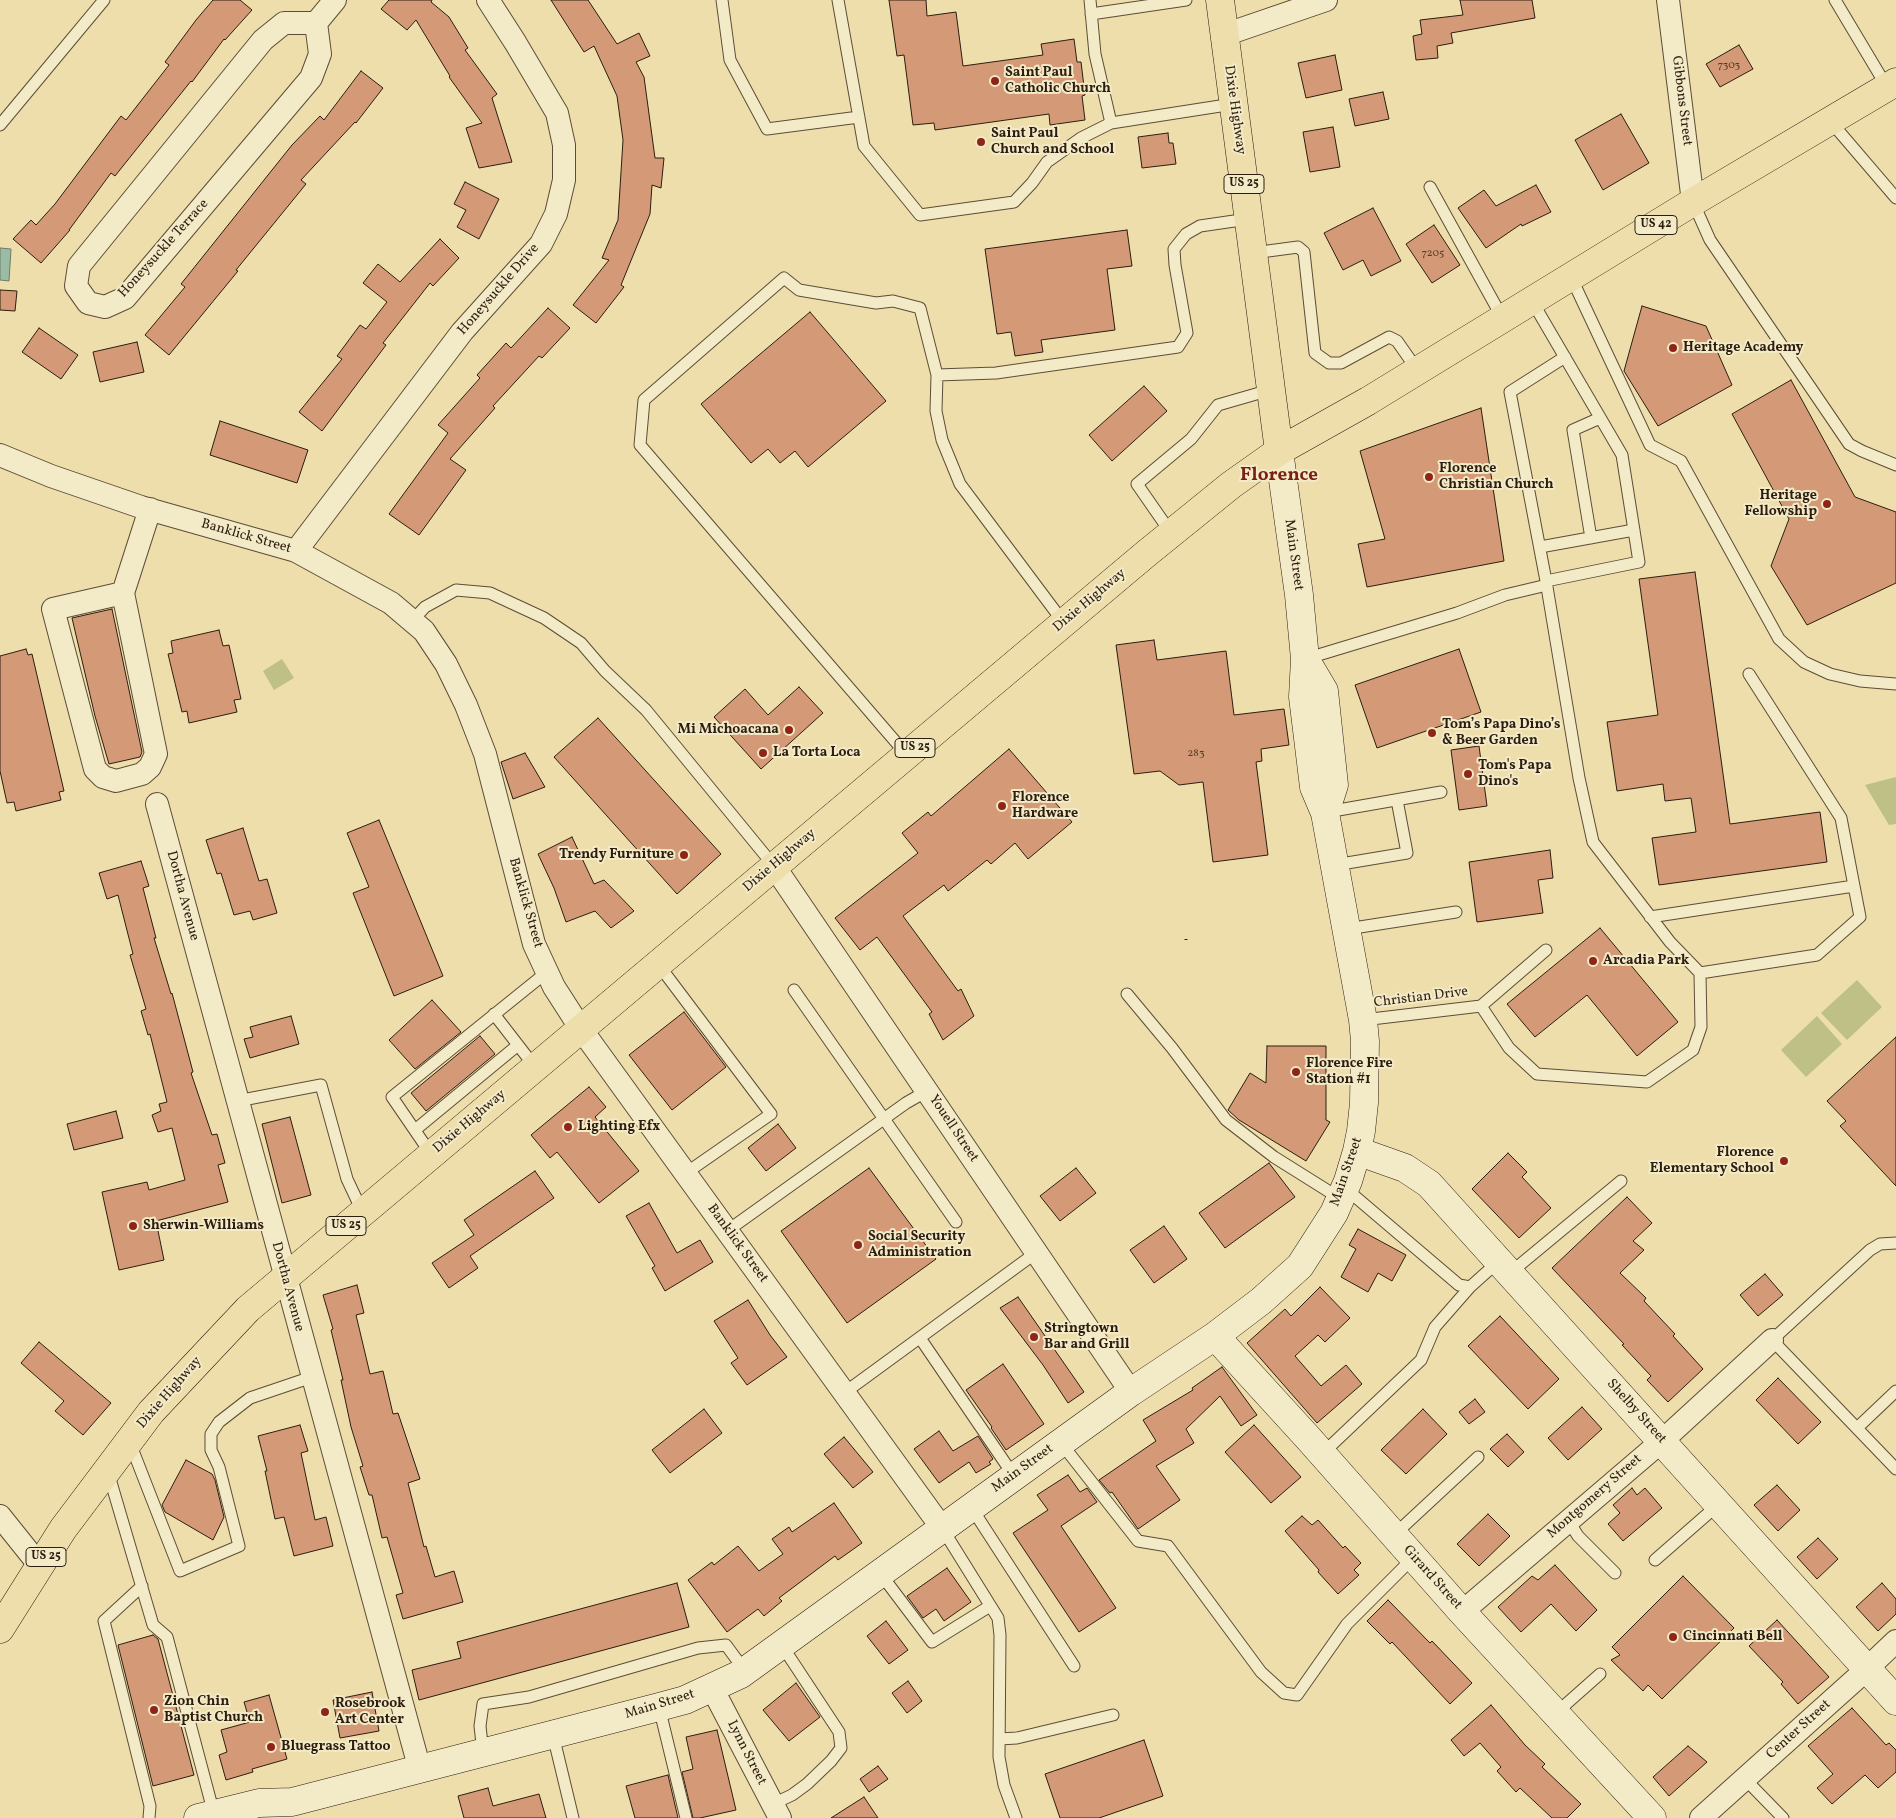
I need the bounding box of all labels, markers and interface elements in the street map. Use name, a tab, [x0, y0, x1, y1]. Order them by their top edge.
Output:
street label: Gibbons Street	[1667, 55, 1695, 147]
house number: 7303	[1718, 59, 1740, 73]
street label: Dixie Highway	[1219, 64, 1249, 156]
place label: Saint Paul Catholic Church	[1005, 65, 1111, 98]
marker: Saint Paul Catholic Church	[989, 75, 1001, 87]
place label: Saint Paul Church and School	[991, 126, 1114, 158]
marker: Saint Paul Church and School	[975, 136, 987, 148]
road number: US 25	[1224, 174, 1264, 193]
street label: Honeysuckle Terrace	[115, 196, 213, 302]
road number: US 42	[1635, 216, 1677, 234]
street label: Honeysuckle Drive	[455, 241, 543, 339]
house number: 7205	[1422, 247, 1444, 261]
place label: Heritage Academy	[1683, 340, 1803, 356]
marker: Heritage Academy	[1667, 342, 1679, 354]
place label: Florence Christian Church	[1439, 461, 1554, 494]
district label: Florence	[1240, 466, 1318, 488]
marker: Florence Christian Church	[1423, 471, 1435, 483]
place label: Heritage Fellowship	[1745, 488, 1817, 520]
marker: Heritage Fellowship	[1821, 498, 1833, 510]
street label: Banklick Street	[199, 516, 293, 558]
street label: Main Street	[1280, 518, 1306, 592]
street label: Dixie Highway	[1050, 566, 1130, 636]
place label: Tom’s Papa Dino’s & Beer Garden	[1442, 717, 1560, 750]
place label: Mi Michoacana	[678, 722, 779, 738]
marker: Mi Michoacana	[783, 724, 795, 736]
marker: Tom’s Papa Dino’s & Beer Garden	[1426, 727, 1438, 739]
road number: US 25	[895, 738, 935, 758]
place label: La Torta Loca	[773, 745, 861, 761]
marker: La Torta Loca	[757, 747, 769, 759]
house number: 283	[1187, 747, 1205, 761]
place label: Tom's Papa Dino's	[1478, 758, 1552, 790]
marker: Tom's Papa Dino's	[1462, 768, 1474, 780]
place label: Florence Hardware	[1012, 790, 1078, 822]
marker: Florence Hardware	[996, 800, 1008, 812]
street label: Dixie Highway	[740, 826, 820, 896]
place label: Trendy Furniture	[559, 847, 674, 863]
street label: Dortha Avenue	[162, 849, 202, 943]
marker: Trendy Furniture	[678, 849, 690, 861]
street label: Banklick Street	[504, 856, 546, 950]
place label: Arcadia Park	[1603, 953, 1689, 969]
marker: Arcadia Park	[1587, 955, 1599, 967]
street label: Christian Drive	[1373, 984, 1469, 1012]
place label: Florence Fire Station #1	[1306, 1056, 1393, 1088]
marker: Florence Fire Station #1	[1290, 1066, 1302, 1078]
street label: Dixie Highway	[430, 1087, 510, 1157]
street label: Youell Street	[924, 1092, 982, 1166]
place label: Lighting Efx	[578, 1119, 660, 1135]
marker: Lighting Efx	[562, 1121, 574, 1133]
street label: Main Street	[1327, 1135, 1367, 1209]
place label: Florence Elementary School	[1650, 1145, 1774, 1178]
marker: Florence Elementary School	[1778, 1155, 1790, 1167]
street label: Banklick Street	[703, 1201, 771, 1287]
road number: US 25	[326, 1216, 366, 1236]
place label: Sherwin-Williams	[143, 1218, 264, 1234]
marker: Sherwin-Williams	[127, 1220, 139, 1232]
place label: Social Security Administration	[868, 1229, 972, 1262]
marker: Social Security Administration	[852, 1239, 864, 1251]
street label: Dortha Avenue	[267, 1240, 307, 1334]
place label: Stringtown Bar and Grill	[1044, 1321, 1130, 1354]
marker: Stringtown Bar and Grill	[1028, 1331, 1040, 1343]
street label: Dixie Highway	[134, 1354, 206, 1432]
street label: Shelby Street	[1602, 1376, 1670, 1448]
street label: Main Street	[989, 1441, 1057, 1497]
street label: Montgomery Street	[1544, 1451, 1646, 1543]
street label: Girard Street	[1399, 1542, 1465, 1614]
road number: US 25	[26, 1548, 66, 1566]
place label: Cincinnati Bell	[1683, 1629, 1782, 1645]
marker: Cincinnati Bell	[1667, 1631, 1679, 1643]
street label: Main Street	[623, 1686, 697, 1724]
place label: Zion Chin Baptist Church	[164, 1694, 263, 1726]
place label: Rosebrook Art Center	[335, 1696, 406, 1728]
street label: Center Street	[1763, 1697, 1835, 1763]
marker: Zion Chin Baptist Church	[148, 1704, 160, 1716]
marker: Rosebrook Art Center	[319, 1706, 331, 1718]
street label: Lynn Street	[722, 1718, 770, 1788]
place label: Bluegrass Tattoo	[281, 1739, 391, 1755]
marker: Bluegrass Tattoo	[265, 1741, 277, 1753]

